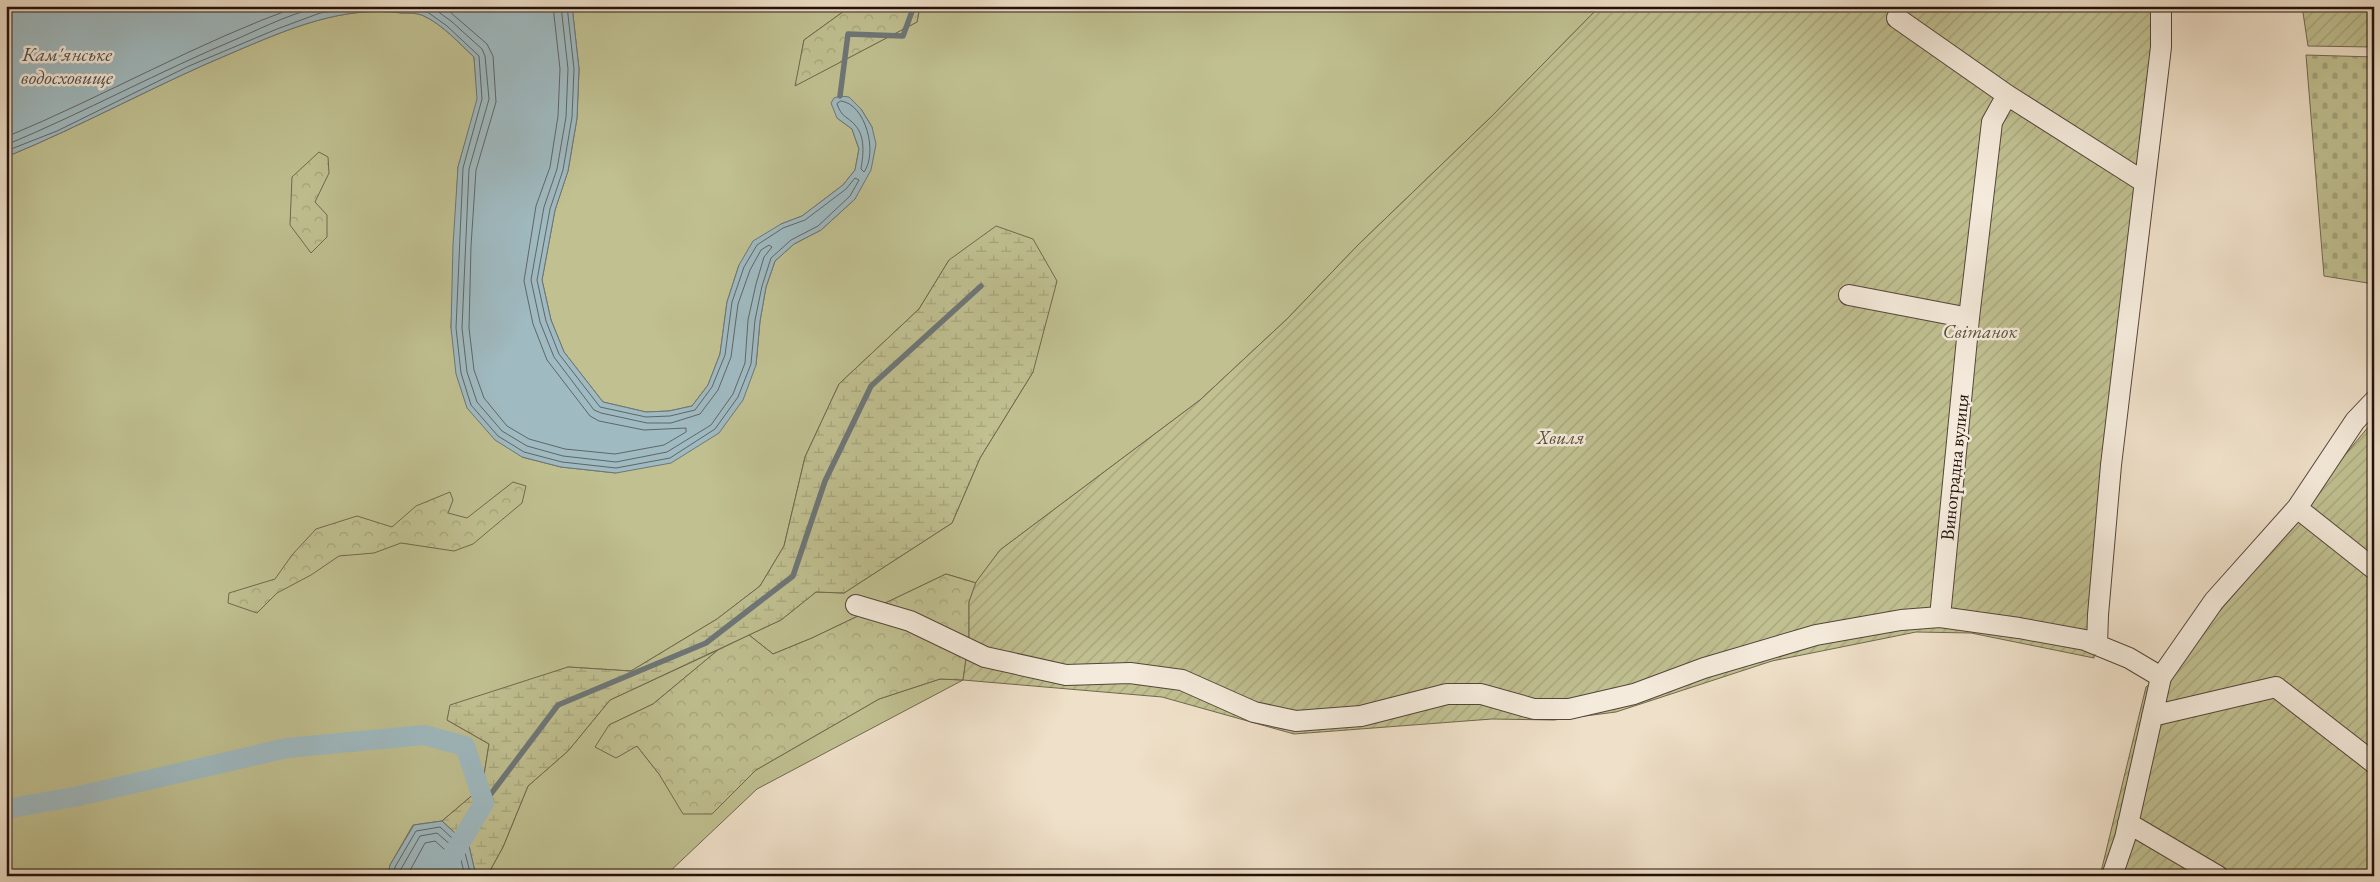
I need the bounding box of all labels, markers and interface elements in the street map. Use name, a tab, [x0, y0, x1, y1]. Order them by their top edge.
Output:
water label: Кам'янське водосховище	[21, 41, 113, 90]
park label: Світанок	[1943, 319, 2018, 344]
street label: Виноградна вулиця	[1934, 392, 1975, 542]
park label: Хвиля	[1535, 425, 1585, 450]

